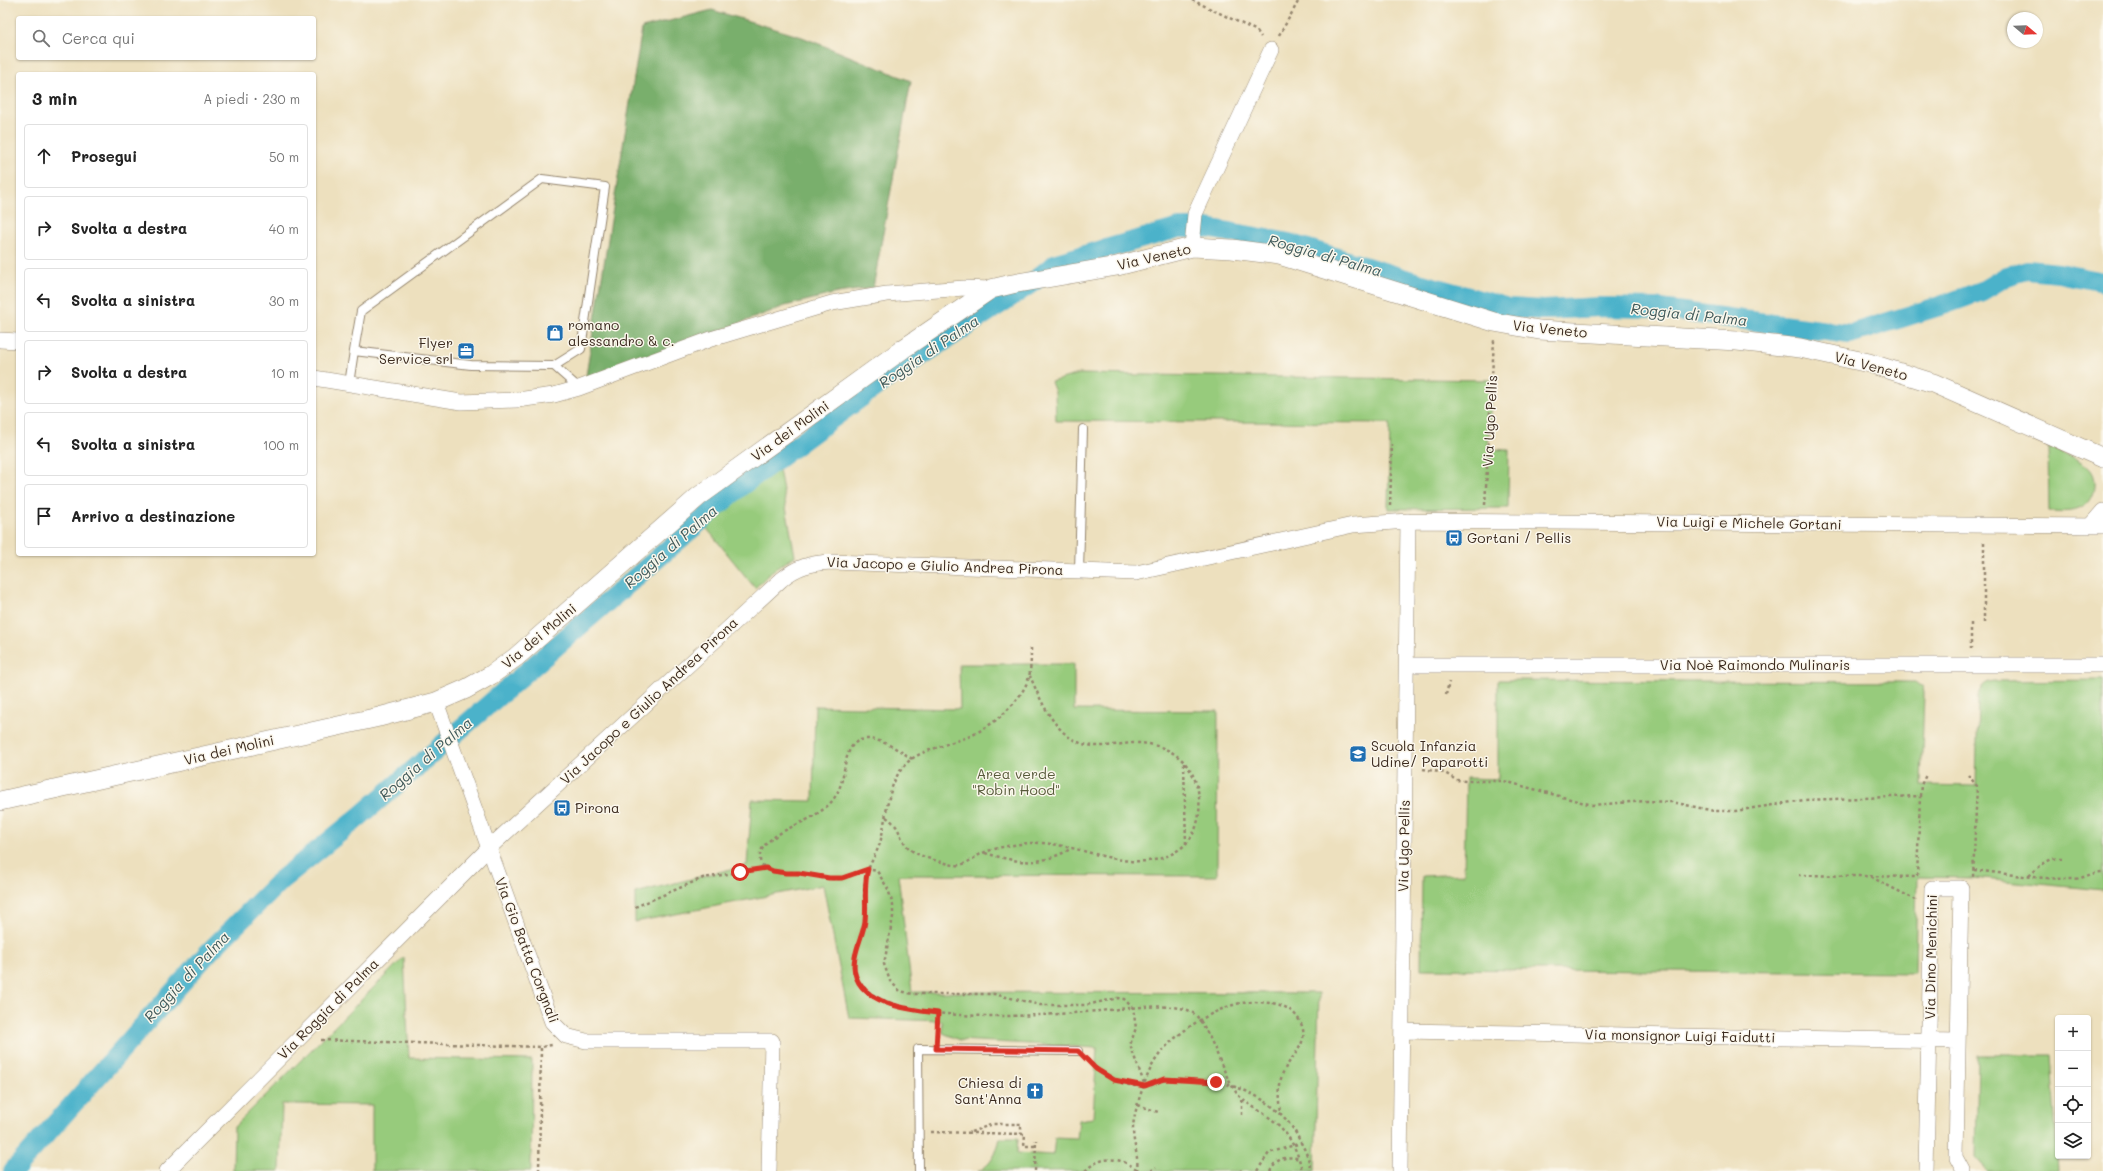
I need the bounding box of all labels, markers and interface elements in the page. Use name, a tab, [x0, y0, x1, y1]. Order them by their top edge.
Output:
north arrow	[2007, 12, 2043, 48]
search box	[16, 16, 316, 60]
icon: search	[30, 27, 52, 49]
text: Cerca qui	[62, 28, 135, 48]
text: 3 min	[32, 87, 77, 109]
text: A piedi · 230 m	[203, 90, 300, 107]
icon: ahead	[33, 145, 55, 167]
text: Prosegui	[71, 146, 137, 166]
text: 50 m	[269, 148, 299, 165]
icon: right	[33, 217, 55, 239]
text: Svolta a destra	[71, 218, 187, 238]
text: 40 m	[269, 220, 299, 237]
water label: Roggia di Palma	[1266, 229, 1384, 281]
street label: Via Veneto	[1115, 239, 1193, 274]
icon: left	[33, 289, 55, 311]
text: Svolta a sinistra	[71, 290, 195, 310]
text: 30 m	[269, 292, 299, 309]
water label: Roggia di Palma	[1630, 298, 1748, 330]
water label: Roggia di Palma	[874, 310, 983, 392]
place label: romano alessandro & c.	[568, 315, 675, 350]
street label: Via Veneto	[1512, 315, 1588, 342]
shop icon: romano alessandro & c.	[545, 323, 565, 343]
place label: Flyer Service srl	[379, 333, 453, 368]
office icon: Flyer Service srl	[456, 341, 476, 361]
street label: Via Veneto	[1832, 347, 1910, 384]
icon: right	[33, 361, 55, 383]
text: Svolta a destra	[71, 362, 187, 382]
text: 10 m	[271, 364, 299, 381]
street label: Via Ugo Pellis	[1478, 375, 1501, 467]
street label: Via dei Molini	[747, 396, 833, 465]
icon: left	[33, 433, 55, 455]
text: Svolta a sinistra	[71, 434, 195, 454]
text: 100 m	[263, 436, 299, 453]
water label: Roggia di Palma	[620, 500, 721, 592]
icon: arrive	[33, 505, 55, 527]
text: Arrivo a destinazione	[71, 506, 235, 526]
street label: Via Luigi e Michele Gortani	[1656, 511, 1842, 534]
bus stop icon: Gortani / Pellis	[1444, 528, 1464, 548]
place label: Gortani / Pellis	[1467, 528, 1571, 547]
street label: Via Jacopo e Giulio Andrea Pirona	[826, 552, 1064, 579]
street label: Via dei Molini	[497, 599, 580, 672]
street label: Via Jacopo e Giulio Andrea Pirona	[556, 613, 742, 788]
street label: Via Noè Raimondo Mulinaris	[1660, 655, 1850, 674]
water label: Roggia di Palma	[375, 712, 476, 804]
street label: Via dei Molini	[182, 730, 276, 769]
place label: Scuola Infanzia Udine/ Paparotti	[1371, 736, 1488, 771]
school or university icon: Scuola Infanzia Udine/ Paparotti	[1348, 744, 1368, 764]
park label: Area verde "Robin Hood"	[972, 764, 1060, 799]
bus stop icon: Pirona	[552, 798, 572, 818]
place label: Pirona	[575, 798, 620, 817]
street label: Via Ugo Pellis	[1393, 800, 1414, 892]
route start	[731, 863, 749, 881]
street label: Via Gio Batta Corgnali	[491, 874, 564, 1025]
street label: Via Dino Menichini	[1920, 894, 1941, 1020]
water label: Roggia di Palma	[139, 927, 234, 1026]
street label: Via Roggia di Palma	[273, 954, 382, 1063]
map controls	[2055, 1015, 2091, 1159]
button: +	[2055, 1015, 2091, 1051]
street label: Via monsignor Luigi Faidutti	[1585, 1024, 1775, 1047]
button: −	[2055, 1051, 2091, 1087]
place label: Chiesa di Sant'Anna	[954, 1073, 1022, 1108]
route end	[1207, 1073, 1225, 1091]
church icon: Chiesa di Sant'Anna	[1025, 1081, 1045, 1101]
button: locate	[2055, 1087, 2091, 1123]
button: layers	[2055, 1123, 2091, 1159]

